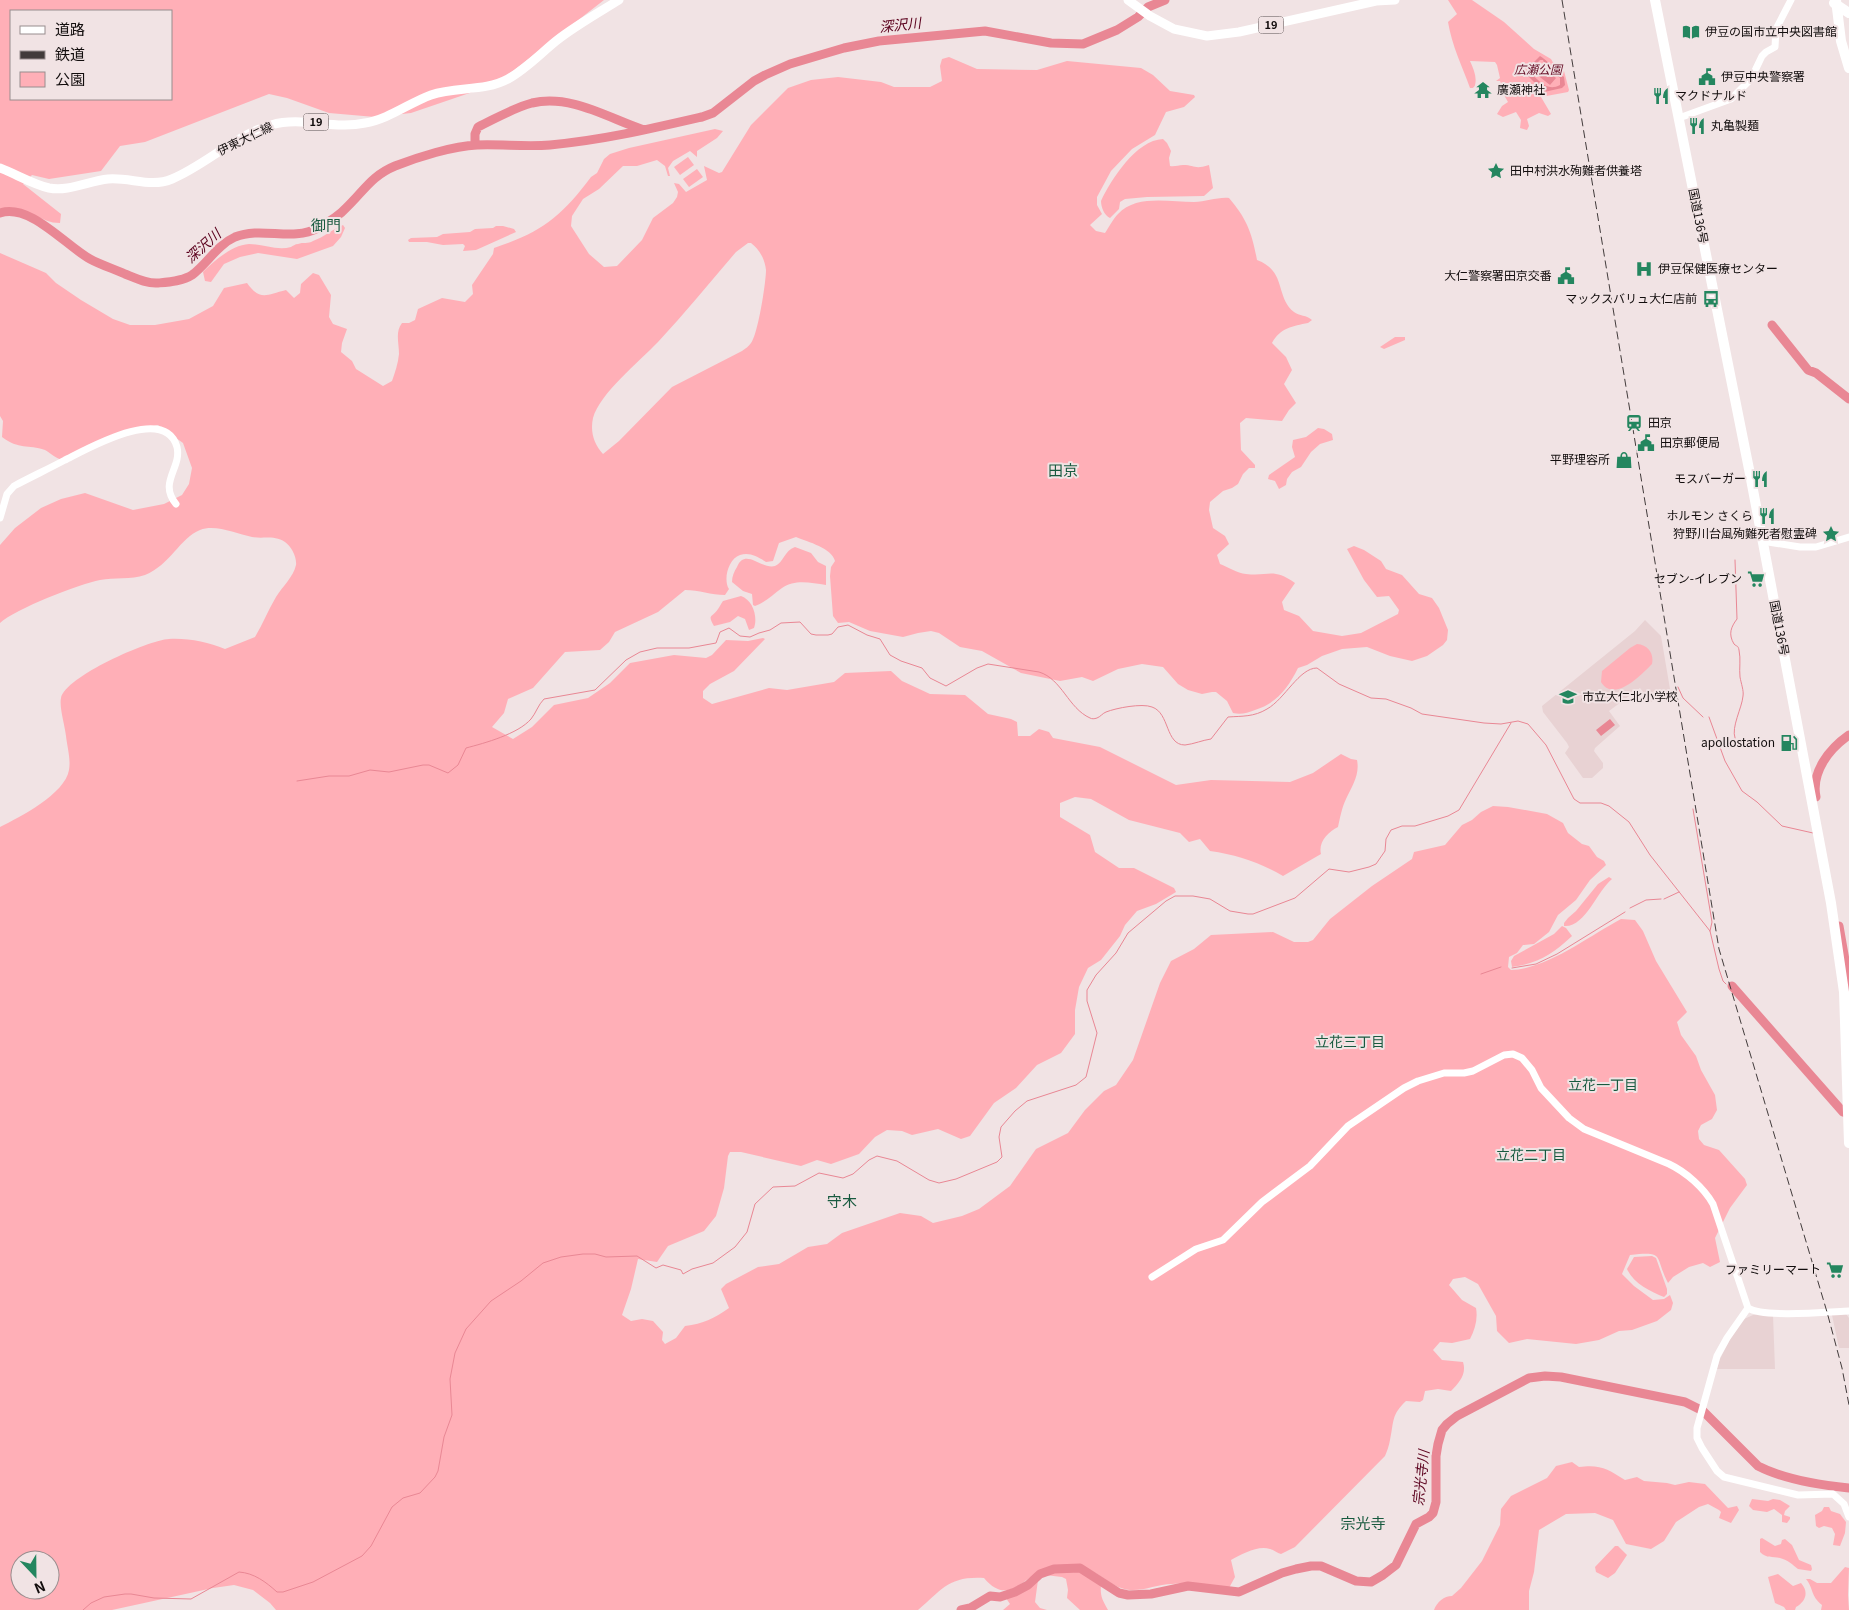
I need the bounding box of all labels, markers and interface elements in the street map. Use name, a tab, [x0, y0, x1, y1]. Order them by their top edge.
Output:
legend	[10, 10, 172, 100]
water label: 深沢川	[878, 12, 924, 36]
road number: 19	[1258, 16, 1284, 34]
text: 道路	[55, 18, 85, 39]
library icon: 伊豆の国市立中央図書館	[1681, 22, 1701, 42]
place label: 伊豆の国市立中央図書館	[1705, 22, 1837, 39]
text: 鉄道	[55, 43, 85, 64]
park label: 広瀬公園	[1514, 60, 1564, 77]
public building icon: 伊豆中央警察署	[1697, 67, 1717, 87]
place label: 伊豆中央警察署	[1721, 67, 1805, 84]
text: 公園	[55, 68, 85, 89]
temple icon: 廣瀬神社	[1473, 80, 1493, 100]
place label: 廣瀬神社	[1497, 80, 1545, 97]
restaurant icon: マクドナルド	[1651, 86, 1671, 106]
place label: マクドナルド	[1675, 86, 1747, 103]
road number: 19	[304, 114, 328, 130]
restaurant icon: 丸亀製麺	[1687, 116, 1707, 136]
place label: 丸亀製麺	[1711, 116, 1759, 133]
street label: 伊東大仁線	[214, 117, 275, 158]
place icon: 田中村洪水殉難者供養塔	[1486, 161, 1506, 181]
place label: 田中村洪水殉難者供養塔	[1510, 161, 1642, 178]
street label: 国道136号	[1686, 187, 1713, 245]
district label: 御門	[311, 214, 341, 235]
water label: 深沢川	[180, 222, 226, 267]
hospital icon: 伊豆保健医療センター	[1634, 259, 1654, 279]
place label: 伊豆保健医療センター	[1658, 259, 1778, 276]
place label: 大仁警察署田京交番	[1444, 266, 1552, 283]
public building icon: 大仁警察署田京交番	[1556, 266, 1576, 286]
place label: マックスバリュ大仁店前	[1565, 289, 1697, 306]
bus stop icon: マックスバリュ大仁店前	[1701, 289, 1721, 309]
station icon: 田京	[1624, 413, 1644, 433]
place label: 田京	[1648, 413, 1672, 430]
public building icon: 田京郵便局	[1636, 433, 1656, 453]
place label: 田京郵便局	[1660, 433, 1720, 450]
place label: 平野理容所	[1550, 450, 1610, 467]
shop icon: 平野理容所	[1614, 450, 1634, 470]
district label: 田京	[1048, 459, 1078, 480]
place label: モスバーガー	[1674, 469, 1746, 486]
restaurant icon: モスバーガー	[1750, 469, 1770, 489]
place label: ホルモン さくら	[1666, 506, 1753, 523]
restaurant icon: ホルモン さくら	[1757, 506, 1777, 526]
place label: 狩野川台風殉難死者慰霊碑	[1673, 524, 1817, 541]
place icon: 狩野川台風殉難死者慰霊碑	[1821, 524, 1841, 544]
place label: セブン-イレブン	[1654, 569, 1742, 586]
supermarket icon: セブン-イレブン	[1746, 569, 1766, 589]
street label: 国道136号	[1767, 599, 1794, 657]
school or university icon: 市立大仁北小学校	[1558, 687, 1578, 707]
place label: 市立大仁北小学校	[1582, 687, 1678, 704]
place label: apollostation	[1701, 733, 1775, 750]
fuel station icon: apollostation	[1779, 733, 1799, 753]
district label: 立花三丁目	[1315, 1031, 1385, 1051]
district label: 立花一丁目	[1568, 1074, 1638, 1094]
district label: 立花二丁目	[1496, 1144, 1566, 1164]
district label: 守木	[827, 1190, 857, 1211]
place label: ファミリーマート	[1725, 1260, 1821, 1277]
supermarket icon: ファミリーマート	[1825, 1260, 1845, 1280]
water label: 宗光寺川	[1407, 1447, 1433, 1507]
district label: 宗光寺	[1340, 1512, 1386, 1533]
north arrow	[10, 1550, 60, 1600]
text: N	[32, 1577, 49, 1599]

